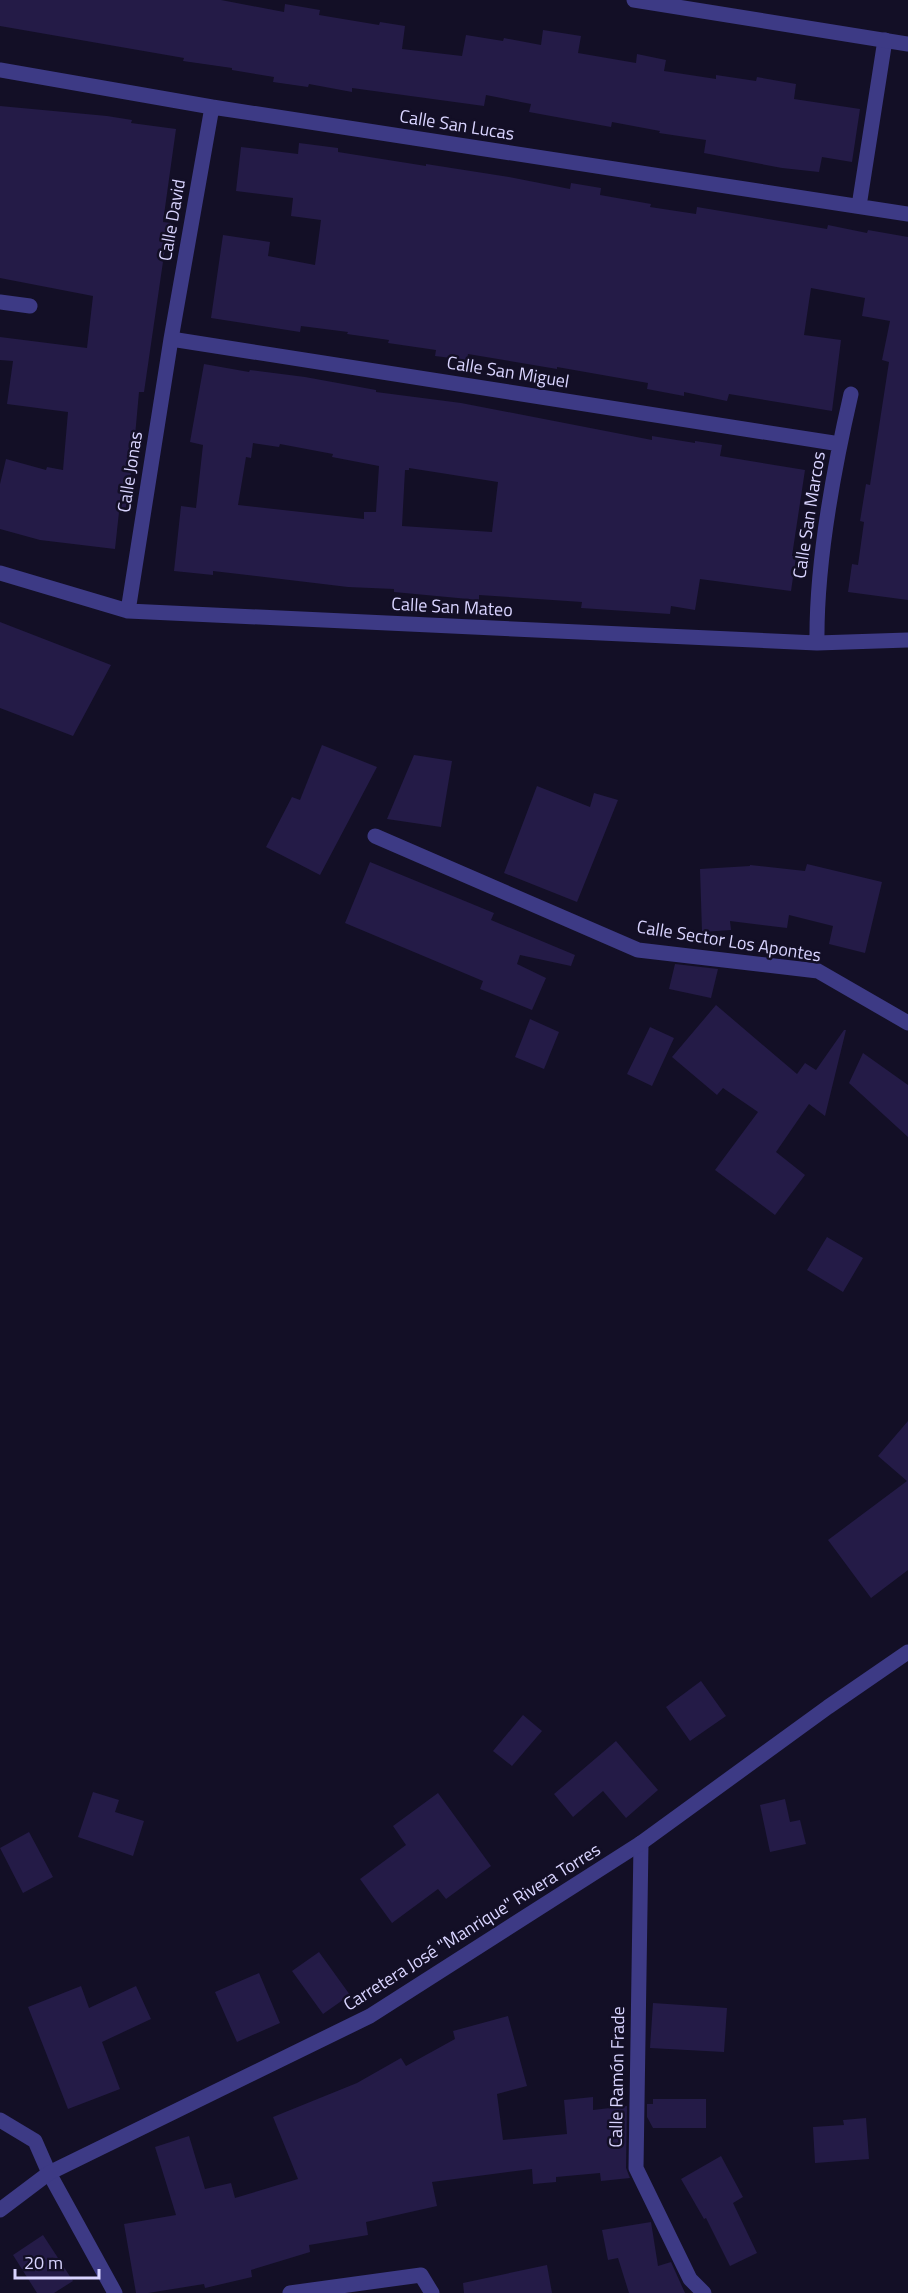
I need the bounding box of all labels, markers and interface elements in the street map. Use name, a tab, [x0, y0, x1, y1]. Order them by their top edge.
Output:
street label: Calle San Lucas	[398, 102, 516, 147]
street label: Calle David	[151, 177, 192, 263]
street label: Calle San Miguel	[445, 348, 571, 395]
street label: Calle Jonas	[110, 429, 149, 514]
street label: Calle San Marcos	[785, 449, 832, 580]
street label: Calle San Mateo	[391, 590, 513, 623]
street label: Calle Sector Los Apontes	[635, 913, 823, 968]
street label: Carretera José "Manrique" Rivera Torres	[338, 1836, 606, 2017]
street label: Calle Ramón Frade	[602, 2006, 631, 2148]
scale bar	[15, 2242, 99, 2280]
text: 20 m	[24, 2249, 63, 2276]

